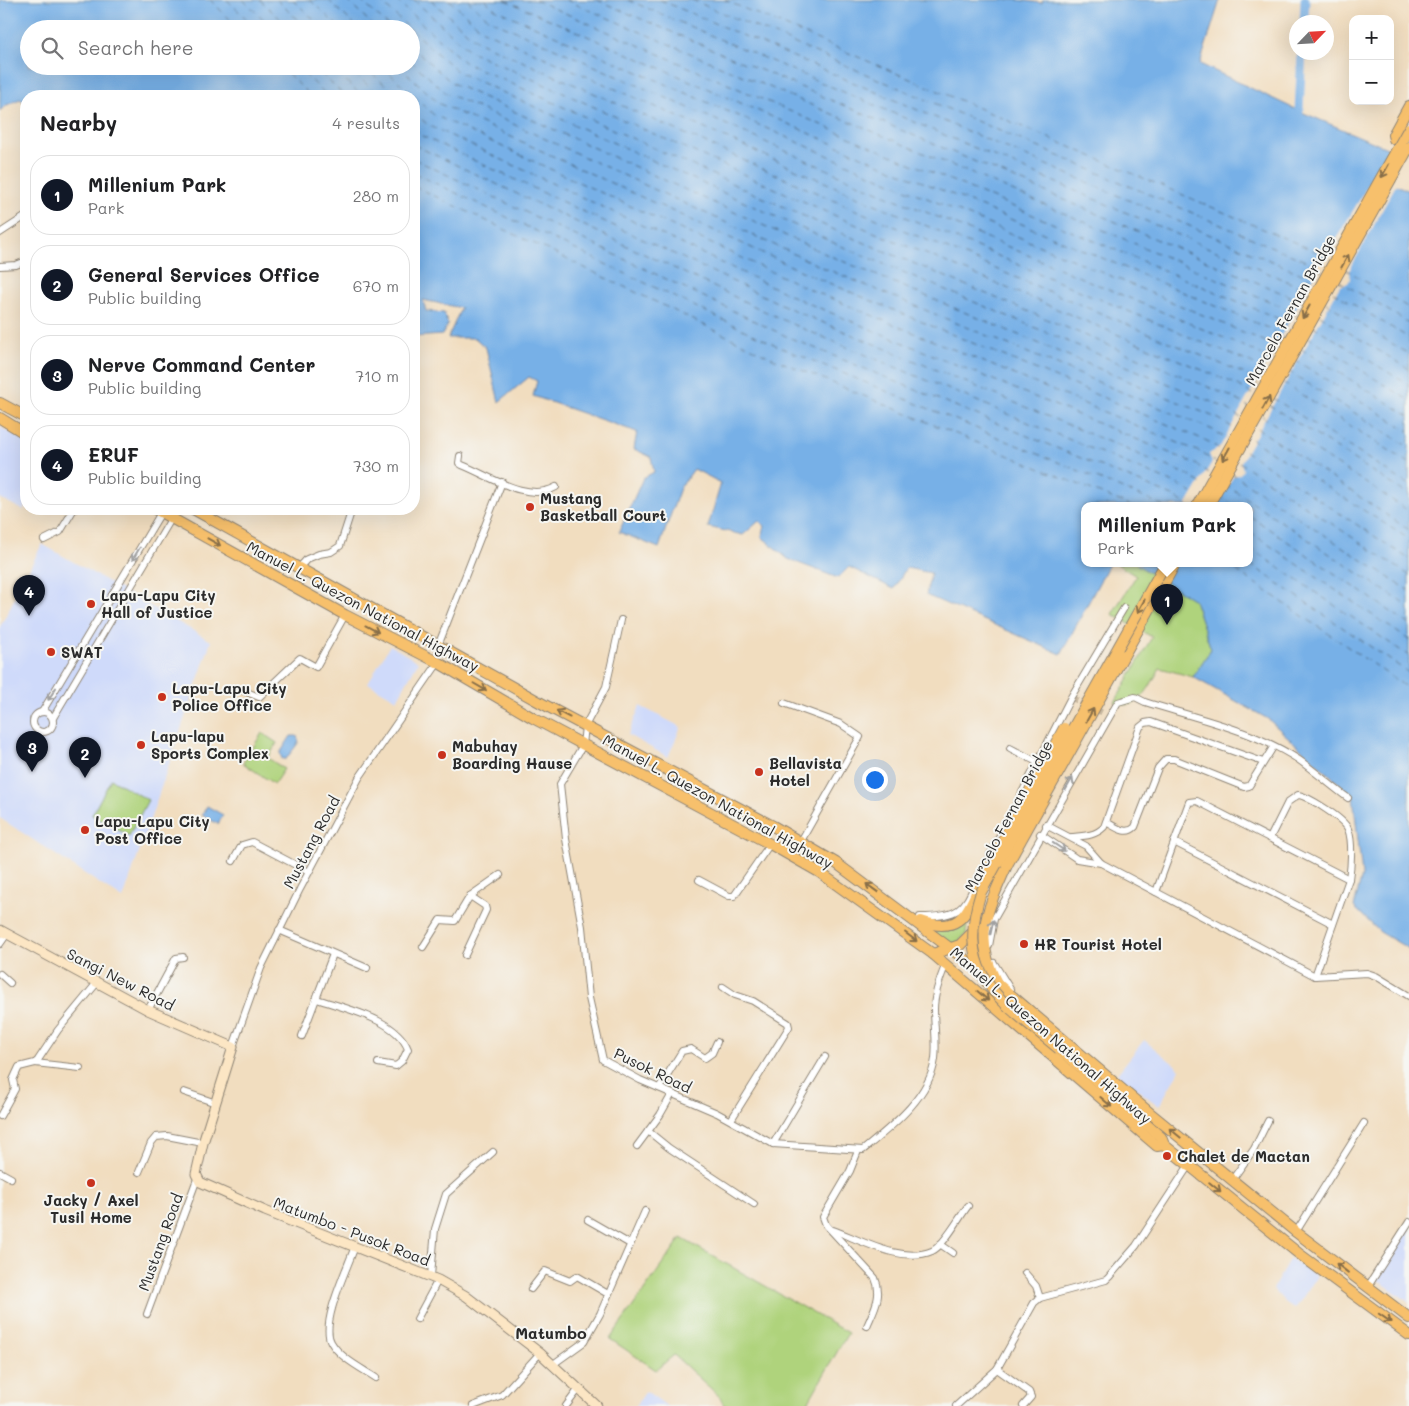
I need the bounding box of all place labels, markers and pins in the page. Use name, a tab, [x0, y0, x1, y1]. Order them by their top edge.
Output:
place label: Mustang Basketball Court	[540, 488, 666, 525]
marker: Mustang Basketball Court	[524, 501, 536, 513]
pin: 4	[13, 575, 45, 616]
pin: 1	[1151, 584, 1183, 625]
place label: Lapu-Lapu City Hall of Justice	[101, 585, 216, 622]
marker: Lapu-Lapu City Hall of Justice	[85, 598, 97, 610]
place label: SWAT	[61, 642, 103, 662]
marker: SWAT	[45, 646, 57, 658]
place label: Lapu-Lapu City Police Office	[172, 678, 287, 715]
marker: Lapu-Lapu City Police Office	[156, 691, 168, 703]
place label: Lapu-lapu Sports Complex	[151, 726, 269, 763]
pin: 3	[16, 731, 48, 772]
place label: Mabuhay Boarding Hause	[452, 736, 572, 773]
pin: 2	[69, 737, 101, 778]
marker: Lapu-lapu Sports Complex	[135, 739, 147, 751]
marker: Mabuhay Boarding Hause	[436, 749, 448, 761]
place label: Bellavista Hotel	[769, 753, 842, 790]
marker: Bellavista Hotel	[753, 766, 765, 778]
place label: Lapu-Lapu City Post Office	[95, 811, 210, 848]
marker: Lapu-Lapu City Post Office	[79, 824, 91, 836]
place label: HR Tourist Hotel	[1034, 934, 1162, 954]
marker: HR Tourist Hotel	[1018, 938, 1030, 950]
place label: Chalet de Mactan	[1177, 1146, 1310, 1166]
marker: Chalet de Mactan	[1161, 1150, 1173, 1162]
marker: Jacky / Axel Tusil Home	[85, 1177, 97, 1189]
place label: Jacky / Axel Tusil Home	[43, 1190, 139, 1227]

